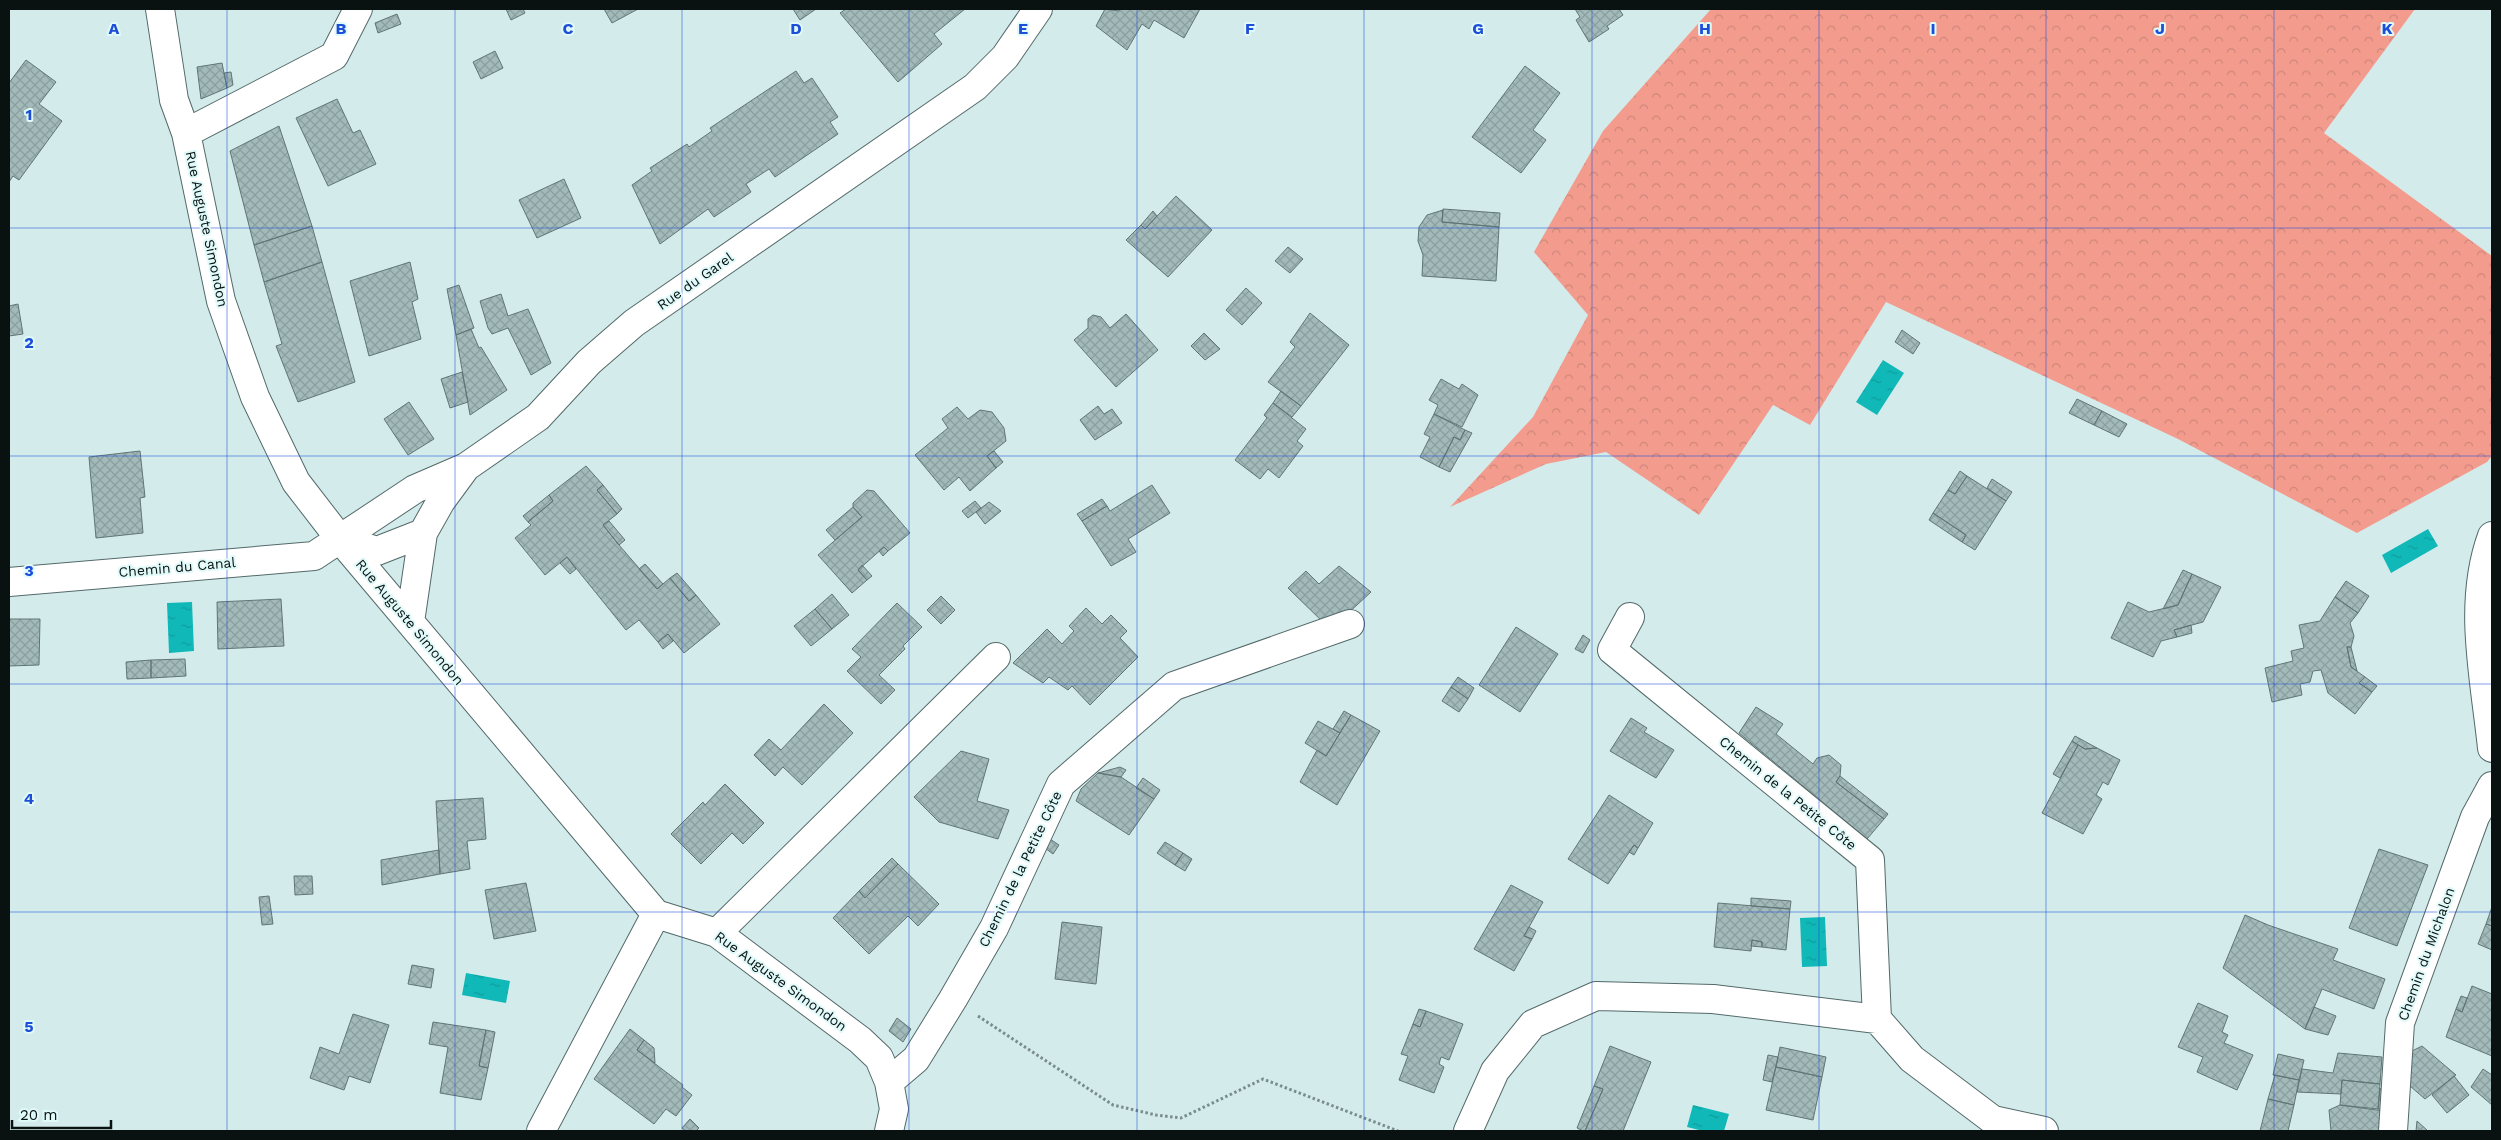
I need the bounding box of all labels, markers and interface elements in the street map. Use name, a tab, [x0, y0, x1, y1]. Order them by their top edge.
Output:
text: A	[109, 19, 120, 38]
text: B	[336, 19, 347, 38]
text: C	[563, 19, 574, 38]
text: D	[790, 19, 802, 38]
text: E	[1018, 19, 1028, 38]
text: F	[1245, 19, 1255, 38]
text: G	[1472, 19, 1484, 38]
text: H	[1699, 19, 1711, 38]
text: I	[1930, 19, 1936, 38]
text: J	[2155, 19, 2165, 38]
text: K	[2381, 19, 2393, 38]
text: 1	[26, 105, 32, 124]
street label: Rue Auguste Simondon	[183, 150, 231, 308]
street label: Rue du Garel	[654, 249, 737, 313]
text: 2	[24, 333, 34, 352]
street label: Chemin du Canal	[118, 554, 237, 580]
street label: Rue Auguste Simondon	[353, 556, 467, 688]
text: 3	[24, 561, 34, 580]
street label: Chemin de la Petite Côte	[1716, 733, 1860, 853]
street label: Chemin de la Petite Côte	[975, 788, 1065, 950]
text: 4	[24, 789, 34, 808]
street label: Chemin du Michalon	[2394, 885, 2458, 1023]
street label: Rue Auguste Simondon	[712, 928, 850, 1034]
text: 5	[24, 1017, 34, 1036]
scale bar	[12, 1098, 111, 1130]
text: 20 m	[20, 1106, 58, 1124]

